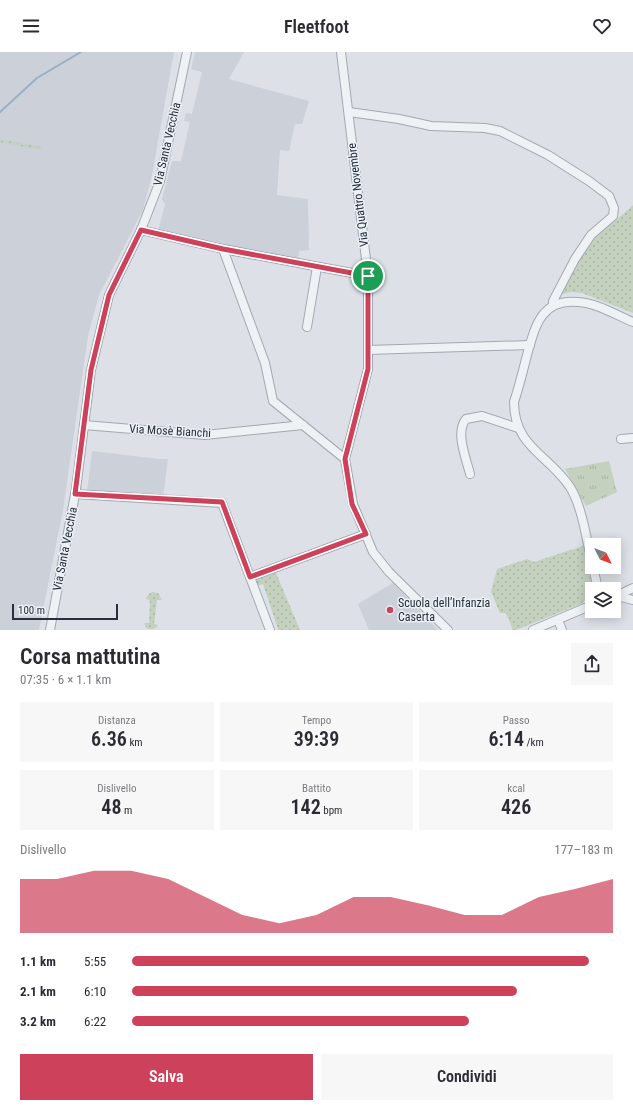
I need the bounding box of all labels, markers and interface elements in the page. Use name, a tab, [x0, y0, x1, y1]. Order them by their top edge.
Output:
icon: menu	[20, 15, 42, 37]
icon: heart	[591, 15, 613, 37]
text: Fleetfoot	[284, 16, 349, 37]
street label: Via Santa Vecchia	[151, 101, 183, 187]
street label: Via Quattro Novembre	[345, 142, 371, 248]
pin	[351, 259, 385, 293]
icon: arrive	[357, 265, 379, 287]
street label: Via Mosè Bianchi	[129, 422, 211, 440]
street label: Via Santa Vecchia	[50, 506, 80, 592]
north arrow	[585, 538, 621, 574]
map controls	[585, 538, 621, 618]
button: layers	[585, 582, 621, 618]
place label: Scuola dell’Infanzia Caserta	[398, 596, 490, 624]
scale bar	[12, 602, 118, 621]
text: 100 m	[18, 604, 45, 617]
marker: Scuola dell’Infanzia Caserta	[385, 605, 395, 615]
button: share	[571, 643, 613, 685]
text: Corsa mattutina	[20, 644, 160, 669]
text: 07:35 · 6 × 1.1 km	[20, 672, 111, 687]
text: Distanza	[98, 714, 136, 727]
text: Tempo	[302, 714, 331, 727]
text: Passo	[503, 714, 530, 727]
text: 6.36	[91, 727, 127, 751]
text: 39:39	[294, 727, 339, 751]
text: 6:14	[489, 727, 524, 751]
text: km	[127, 736, 143, 749]
text: /km	[524, 736, 544, 749]
text: Dislivello	[97, 782, 136, 795]
text: Battito	[302, 782, 331, 795]
text: kcal	[507, 782, 525, 795]
text: 48	[101, 795, 121, 819]
text: 142	[291, 795, 321, 819]
text: 426	[501, 795, 531, 819]
text: m	[121, 804, 132, 817]
text: bpm	[321, 804, 342, 817]
text: Dislivello	[20, 842, 66, 857]
text: 177–183 m	[554, 842, 613, 857]
text: 1.1 km	[20, 954, 56, 969]
text: 5:55	[84, 954, 106, 969]
text: 2.1 km	[20, 984, 56, 999]
text: 6:10	[84, 984, 106, 999]
text: 3.2 km	[20, 1014, 56, 1029]
text: 6:22	[84, 1014, 106, 1029]
button: Salva	[20, 1054, 313, 1100]
button: Condividi	[321, 1054, 613, 1100]

